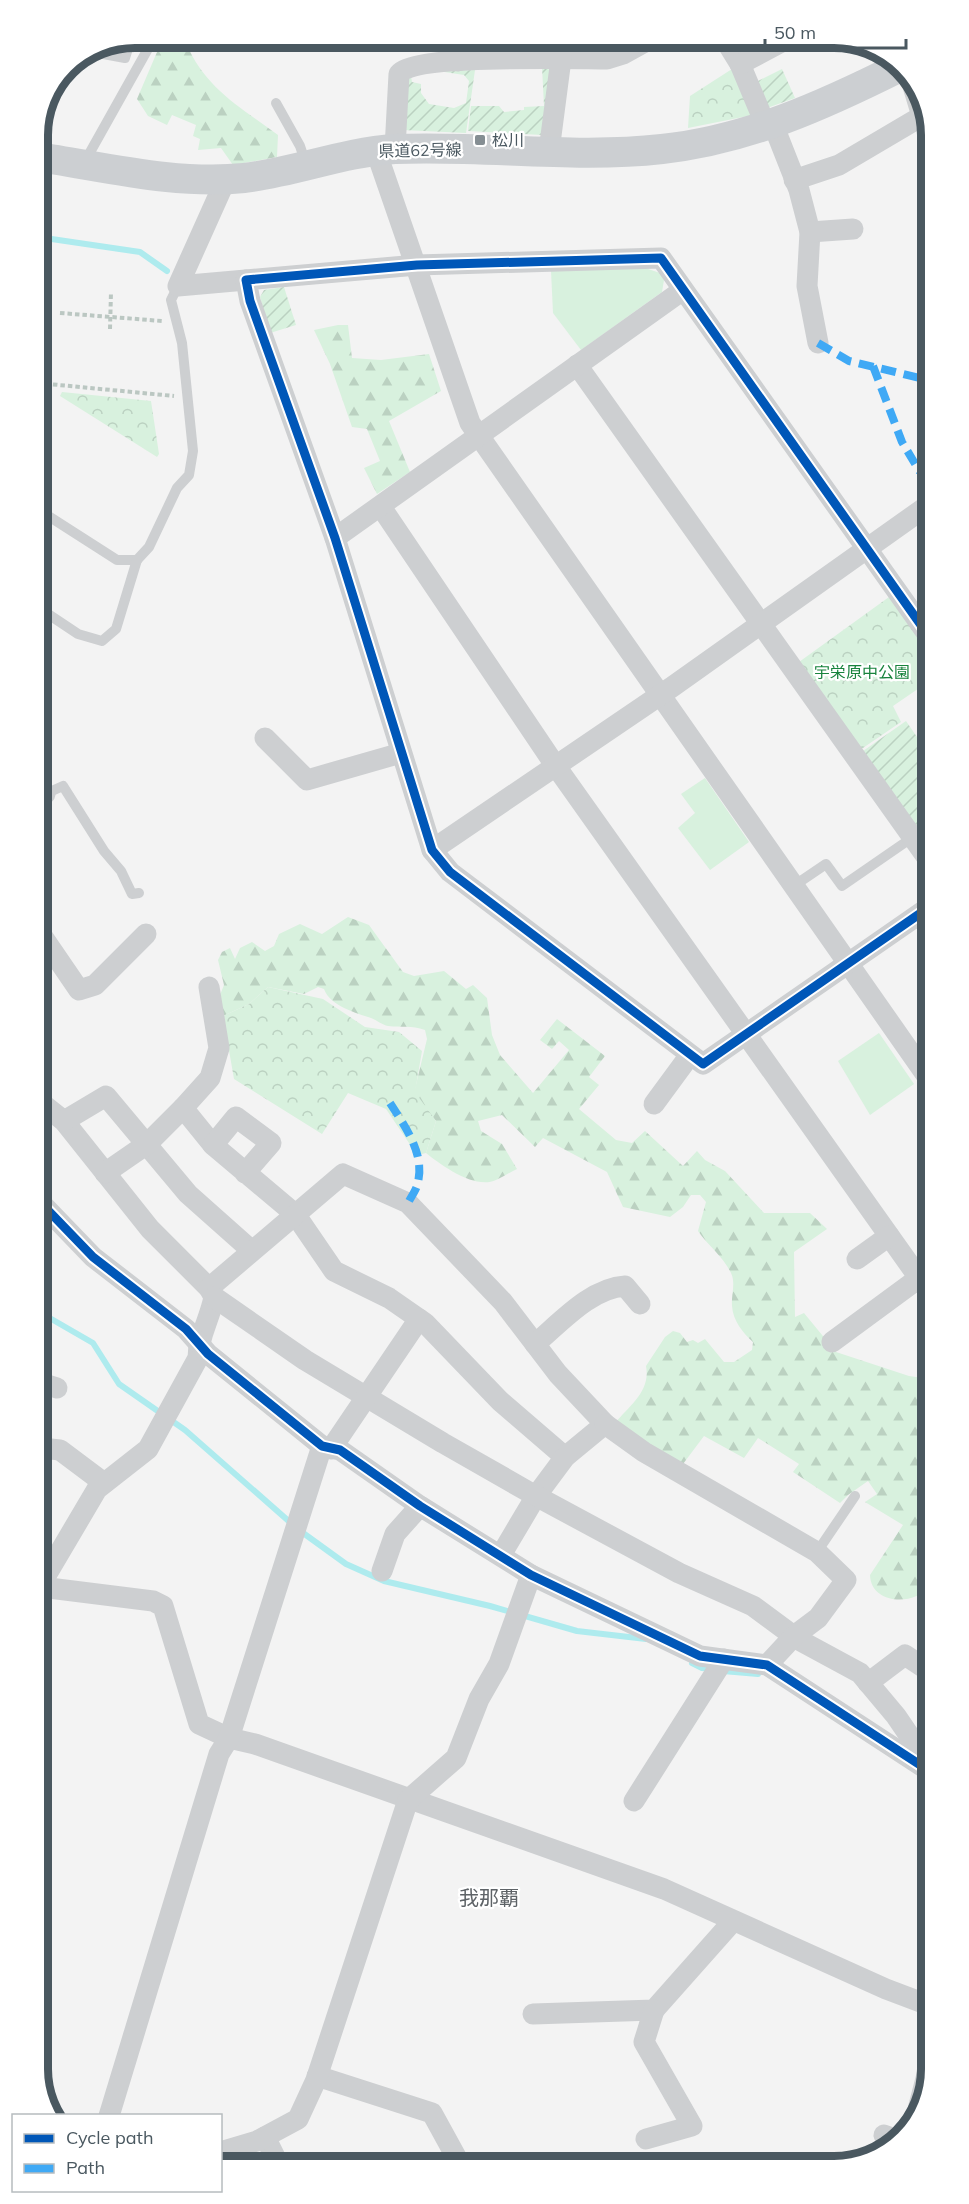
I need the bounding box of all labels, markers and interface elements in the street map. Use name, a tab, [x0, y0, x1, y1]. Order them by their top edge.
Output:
scale bar	[765, 12, 906, 50]
text: 50 m	[774, 21, 816, 44]
place label: 松川	[492, 130, 524, 150]
marker: 松川	[473, 133, 487, 147]
street label: 県道62号線	[378, 139, 462, 161]
park label: 宇栄原中公園	[814, 662, 910, 682]
district label: 我那覇	[459, 1885, 519, 1910]
legend	[12, 2114, 222, 2192]
text: Cycle path	[66, 2126, 153, 2149]
text: Path	[66, 2156, 105, 2179]

